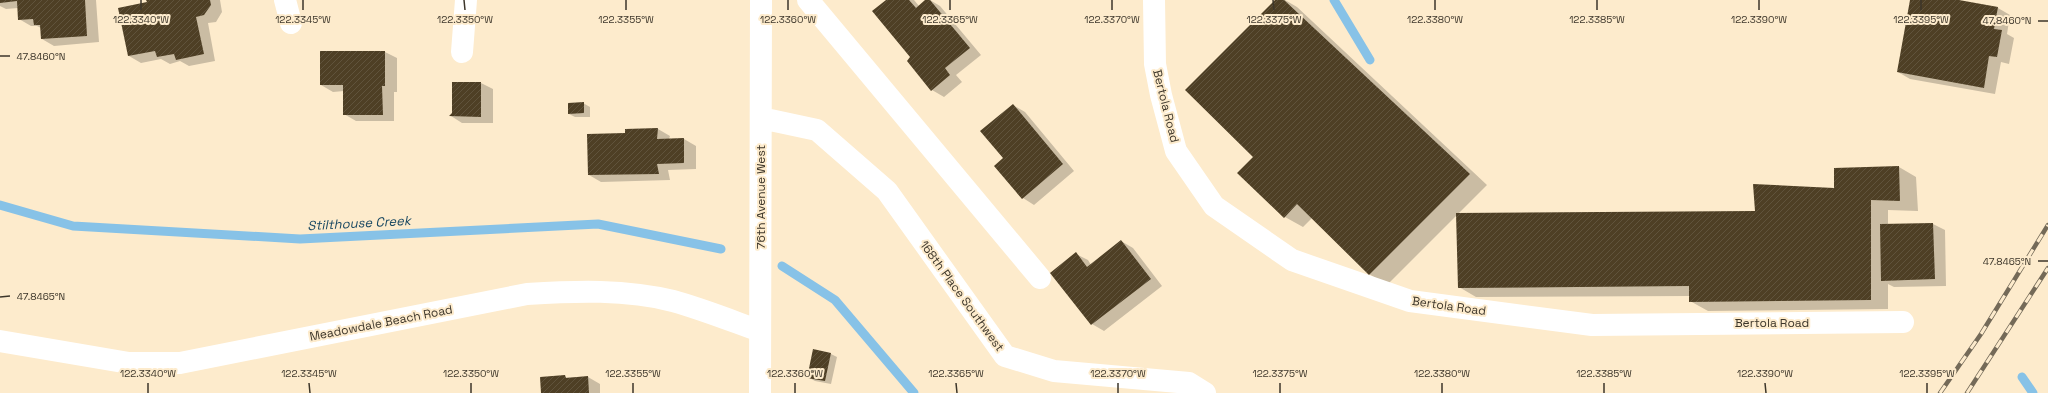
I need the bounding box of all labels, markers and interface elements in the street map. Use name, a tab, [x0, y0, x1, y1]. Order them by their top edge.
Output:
text: 122.3340°W	[113, 13, 169, 26]
text: 122.3345°W	[275, 13, 331, 26]
text: 122.3350°W	[437, 13, 493, 26]
text: 122.3355°W	[598, 13, 654, 26]
text: 122.3360°W	[760, 13, 816, 26]
text: 122.3365°W	[922, 13, 978, 26]
text: 122.3370°W	[1084, 13, 1140, 26]
text: 122.3375°W	[1246, 13, 1302, 26]
text: 122.3380°W	[1407, 13, 1463, 26]
text: 122.3385°W	[1569, 13, 1625, 26]
text: 122.3390°W	[1731, 13, 1787, 26]
text: 122.3395°W	[1893, 13, 1949, 26]
text: 47.8460°N	[1983, 14, 2031, 27]
text: 47.8460°N	[17, 50, 65, 63]
street label: Bertola Road	[1149, 68, 1183, 144]
street label: 76th Avenue West	[753, 145, 769, 249]
water label: Stilthouse Creek	[307, 212, 413, 234]
street label: 168th Place Southwest	[916, 237, 1008, 355]
text: 47.8465°N	[1983, 255, 2031, 268]
text: 47.8465°N	[17, 290, 65, 303]
street label: Bertola Road	[1411, 293, 1487, 319]
street label: Meadowdale Beach Road	[308, 301, 454, 345]
street label: Bertola Road	[1735, 315, 1809, 331]
text: 122.3340°W	[120, 367, 176, 380]
text: 122.3345°W	[281, 367, 337, 380]
text: 122.3350°W	[443, 367, 499, 380]
text: 122.3355°W	[605, 367, 661, 380]
text: 122.3360°W	[767, 367, 823, 380]
text: 122.3365°W	[928, 367, 984, 380]
text: 122.3370°W	[1090, 367, 1146, 380]
text: 122.3375°W	[1252, 367, 1308, 380]
text: 122.3380°W	[1414, 367, 1470, 380]
text: 122.3385°W	[1576, 367, 1632, 380]
text: 122.3390°W	[1737, 367, 1793, 380]
text: 122.3395°W	[1899, 367, 1955, 380]

